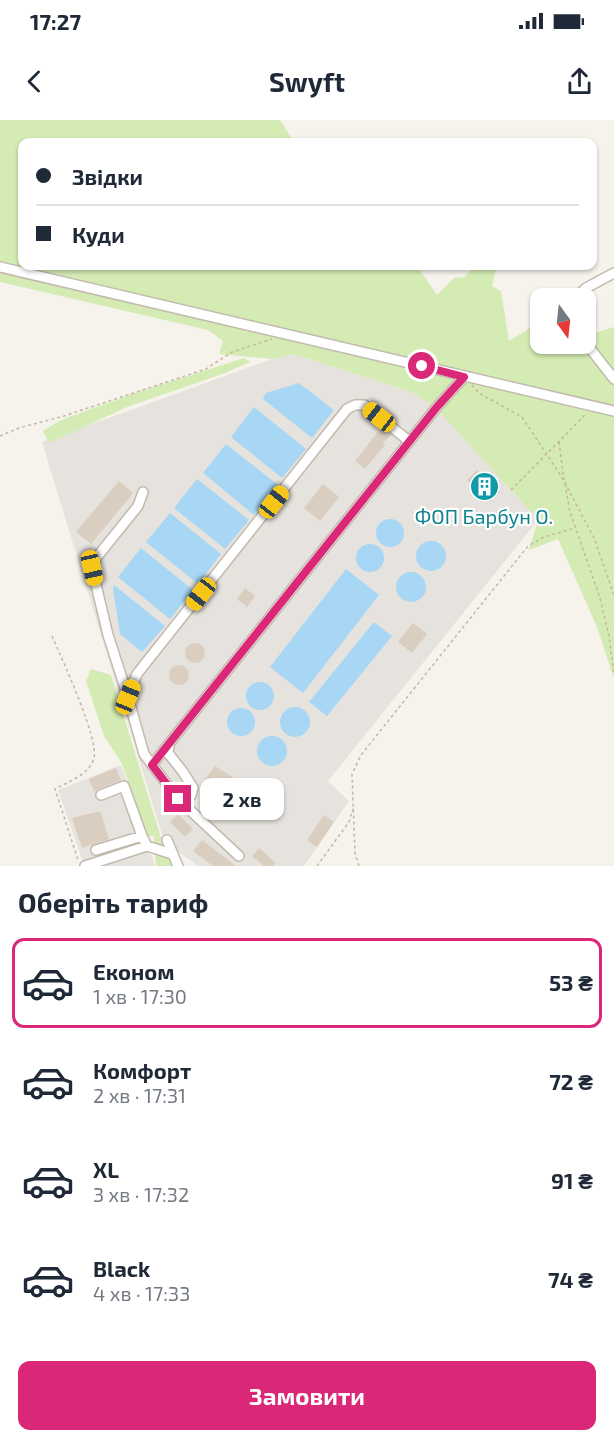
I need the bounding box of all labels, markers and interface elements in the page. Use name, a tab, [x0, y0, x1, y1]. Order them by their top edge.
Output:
text: 17:27	[30, 8, 81, 34]
icon: back	[18, 65, 51, 98]
text: Swyft	[269, 65, 345, 97]
icon: share	[563, 65, 596, 98]
text: Звідки	[72, 163, 143, 189]
text: Куди	[72, 221, 125, 247]
north arrow	[530, 288, 596, 354]
map controls	[530, 288, 596, 354]
route start	[408, 352, 435, 379]
car	[359, 399, 399, 435]
building icon: ФОП Барбун О.	[468, 470, 500, 502]
car	[256, 482, 292, 522]
place label: ФОП Барбун О.	[415, 504, 553, 529]
car	[79, 548, 105, 588]
car	[183, 574, 219, 614]
car	[113, 677, 143, 717]
callout: 2 хв	[199, 778, 283, 820]
route end	[164, 785, 191, 812]
text: 2 хв	[223, 787, 261, 811]
text: Оберіть тариф	[18, 886, 208, 918]
icon: car	[21, 956, 75, 1010]
text: Економ	[93, 958, 175, 984]
text: 53 ₴	[549, 969, 593, 995]
text: 1 хв · 17:30	[93, 984, 187, 1008]
icon: car	[21, 1055, 75, 1109]
text: Комфорт	[93, 1057, 191, 1083]
text: 72 ₴	[549, 1068, 593, 1094]
text: 2 хв · 17:31	[93, 1083, 186, 1107]
icon: car	[21, 1154, 75, 1208]
text: XL	[93, 1156, 119, 1182]
text: 91 ₴	[551, 1167, 593, 1193]
text: 3 хв · 17:32	[93, 1182, 189, 1206]
icon: car	[21, 1253, 75, 1307]
text: Black	[93, 1255, 150, 1281]
text: 74 ₴	[548, 1266, 593, 1292]
text: 4 хв · 17:33	[93, 1281, 190, 1305]
button: Замовити	[18, 1361, 596, 1430]

